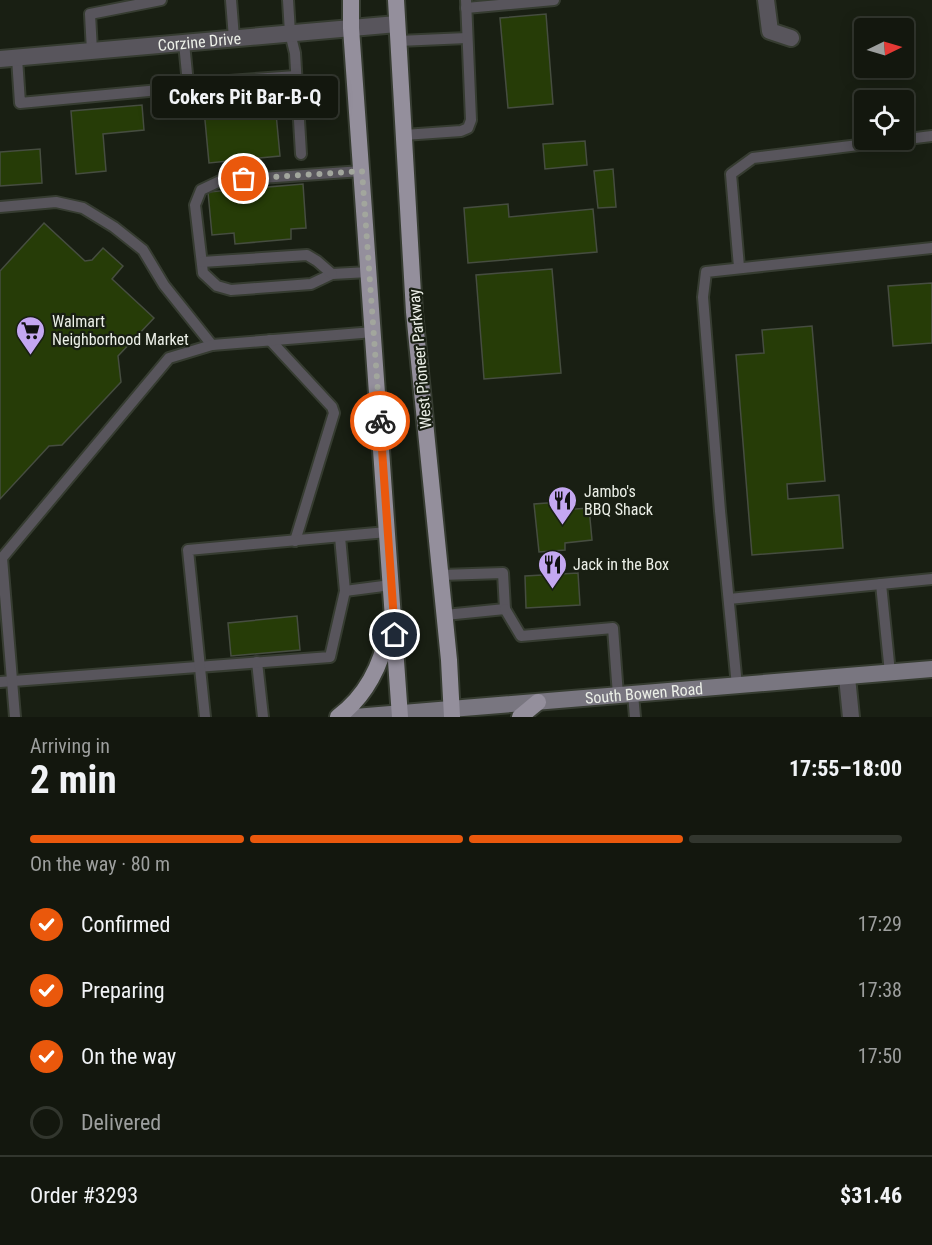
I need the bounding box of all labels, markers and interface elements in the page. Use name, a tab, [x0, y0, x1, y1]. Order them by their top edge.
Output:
north arrow	[854, 18, 914, 78]
map controls	[854, 18, 914, 150]
street label: Corzine Drive	[157, 28, 242, 55]
callout: Cokers Pit Bar-B-Q	[151, 77, 337, 119]
text: Cokers Pit Bar-B-Q	[169, 85, 321, 109]
button: locate	[854, 90, 914, 150]
pin	[218, 153, 269, 204]
icon: bag	[227, 162, 260, 195]
street label: West Pioneer Parkway	[404, 288, 436, 430]
place label: Walmart Neighborhood Market	[52, 312, 189, 349]
supermarket icon: Walmart Neighborhood Market	[15, 314, 47, 356]
courier	[350, 391, 410, 451]
icon: bike	[364, 405, 397, 438]
place label: Jambo's BBQ Shack	[584, 482, 654, 519]
restaurant icon: Jambo's BBQ Shack	[547, 484, 579, 526]
restaurant icon: Jack in the Box	[536, 548, 568, 590]
place label: Jack in the Box	[573, 555, 669, 574]
pin	[369, 609, 420, 660]
icon: home	[378, 618, 411, 651]
street label: South Bowen Road	[584, 679, 704, 707]
text: Arriving in	[30, 734, 110, 758]
text: 17:55–18:00	[789, 756, 902, 781]
text: 2 min	[30, 757, 117, 803]
text: On the way · 80 m	[30, 852, 170, 876]
icon: check	[30, 908, 63, 941]
text: Confirmed	[81, 912, 170, 937]
text: 17:29	[858, 912, 902, 936]
icon: check	[30, 974, 63, 1007]
text: Preparing	[81, 978, 165, 1003]
text: 17:38	[858, 978, 902, 1002]
icon: check	[30, 1040, 63, 1073]
text: On the way	[81, 1044, 176, 1069]
text: 17:50	[858, 1044, 902, 1068]
text: Delivered	[81, 1110, 161, 1135]
text: Order #3293	[30, 1183, 138, 1208]
text: $31.46	[840, 1183, 902, 1208]

